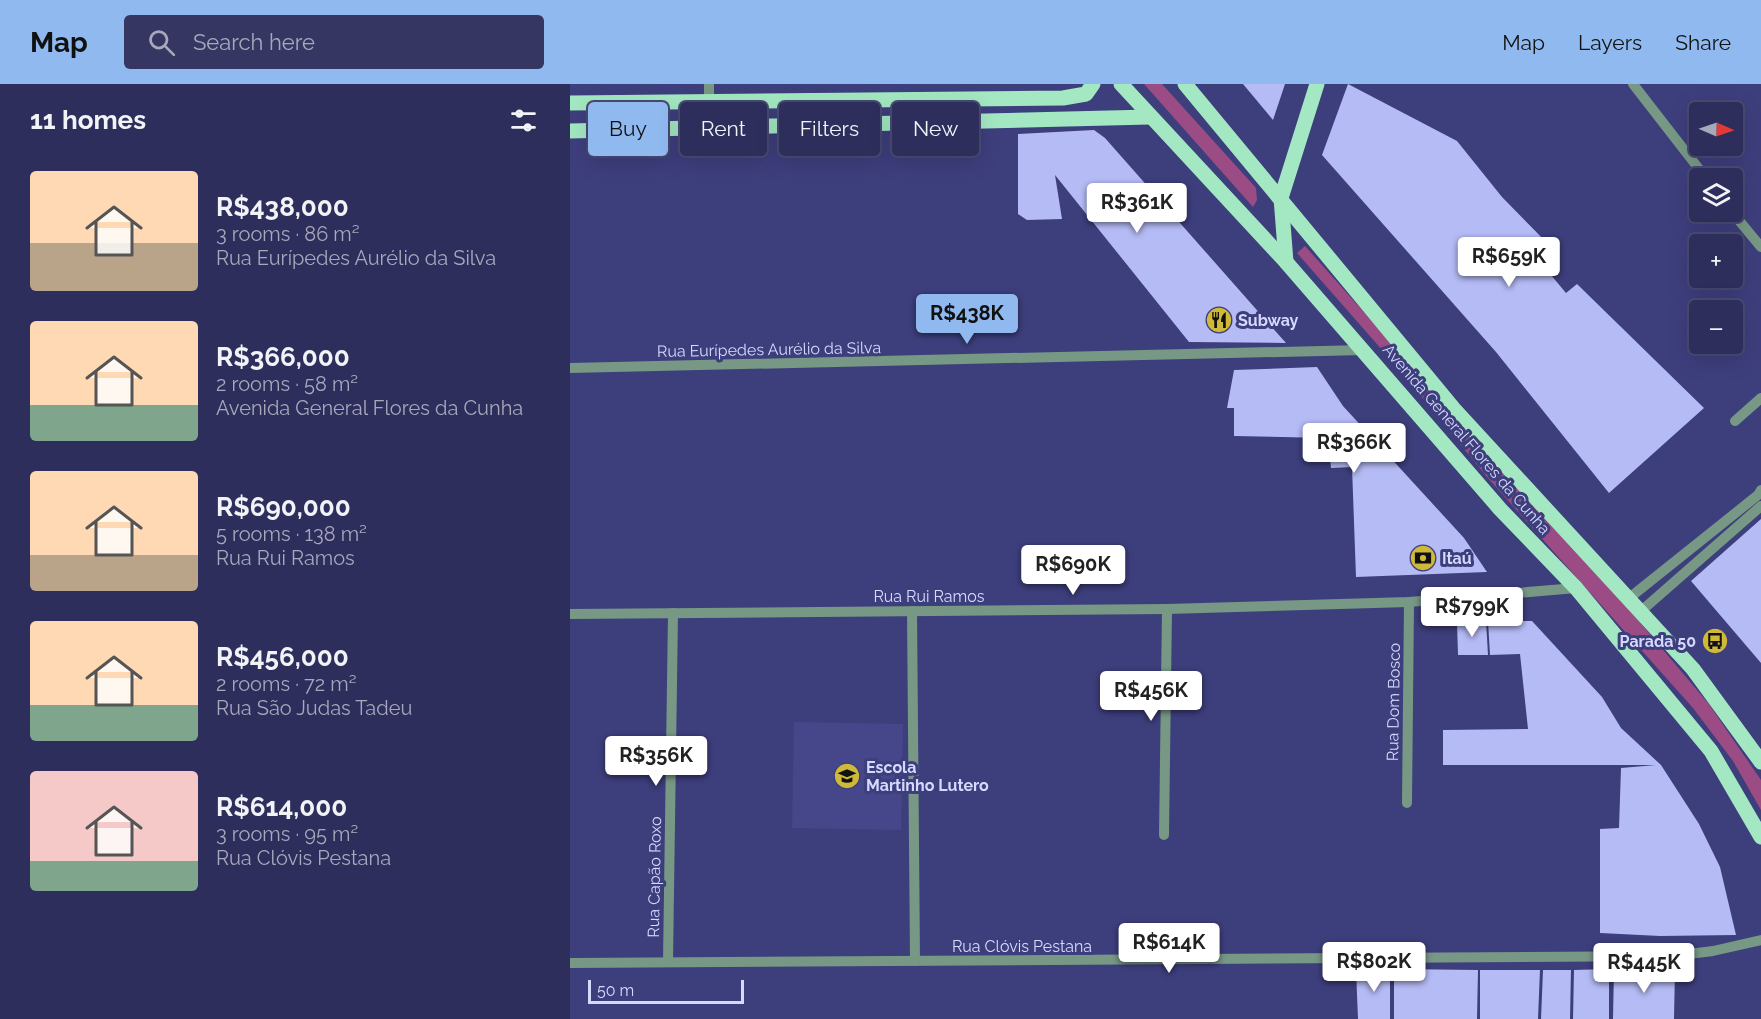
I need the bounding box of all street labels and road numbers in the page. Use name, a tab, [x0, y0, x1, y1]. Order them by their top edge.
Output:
street label: Rua Eurípedes Aurélio da Silva	[657, 338, 881, 361]
street label: Avenida General Flores da Cunha	[1379, 340, 1554, 538]
street label: Rua Rui Ramos	[873, 587, 985, 606]
street label: Rua Dom Bosco	[1383, 643, 1404, 761]
street label: Rua Capão Roxo	[644, 816, 665, 938]
street label: Rua Clóvis Pestana	[952, 937, 1092, 956]

